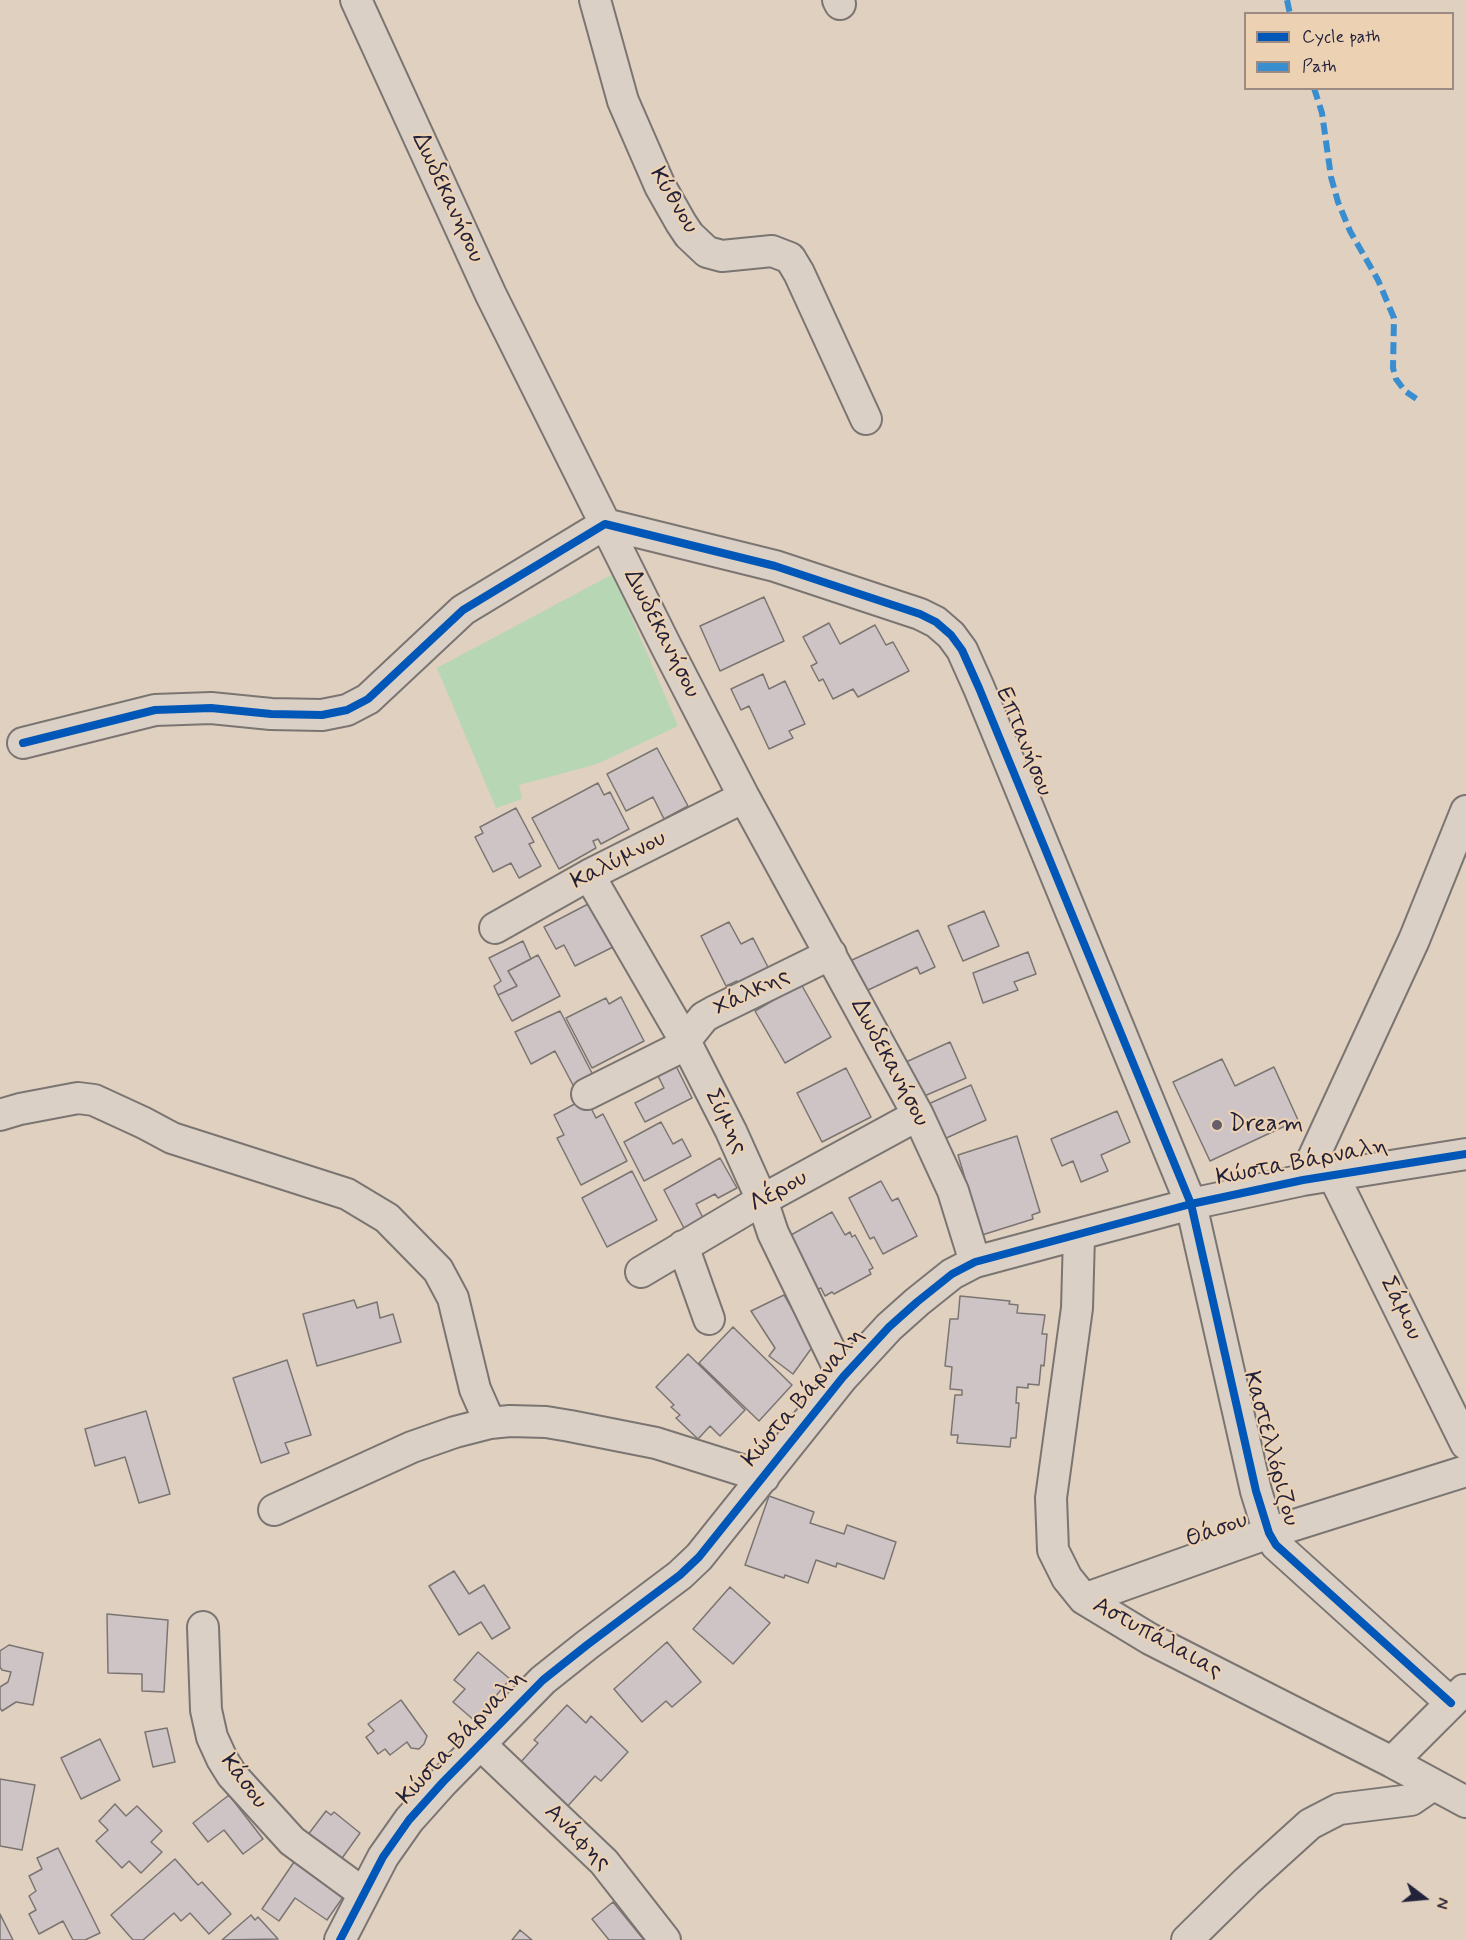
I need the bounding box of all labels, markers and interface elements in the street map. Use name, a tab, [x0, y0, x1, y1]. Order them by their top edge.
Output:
legend	[1244, 12, 1454, 90]
text: Cycle path	[1302, 25, 1380, 49]
text: Path	[1302, 55, 1337, 79]
street label: Δωδεκανήσου	[404, 128, 490, 268]
street label: Κύθνου	[642, 163, 704, 239]
street label: Δωδεκανήσου	[616, 565, 706, 703]
street label: Επτανήσου	[988, 683, 1058, 801]
street label: Καλύμνου	[567, 825, 671, 897]
street label: Χάλκης	[709, 962, 795, 1024]
street label: Δωδεκανήσου	[843, 994, 935, 1132]
street label: Σύμης	[697, 1085, 753, 1159]
place label: Dream	[1229, 1111, 1304, 1139]
marker: Dream	[1210, 1118, 1224, 1132]
street label: Κώστα Βάρναλη	[1214, 1132, 1390, 1194]
street label: Λέρου	[745, 1164, 813, 1220]
street label: Σάμου	[1372, 1273, 1428, 1345]
street label: Κώστα Βάρναλη	[737, 1322, 871, 1474]
street label: Καστελλόριζου	[1236, 1369, 1304, 1529]
street label: Θάσου	[1182, 1507, 1252, 1555]
street label: Αστυπάλαιας	[1087, 1592, 1227, 1686]
street label: Κώστα Βάρναλη	[392, 1664, 532, 1812]
street label: Κάσου	[213, 1749, 273, 1815]
street label: Ανάφης	[537, 1798, 617, 1878]
north arrow	[1394, 1868, 1454, 1928]
text: N	[1430, 1895, 1453, 1911]

